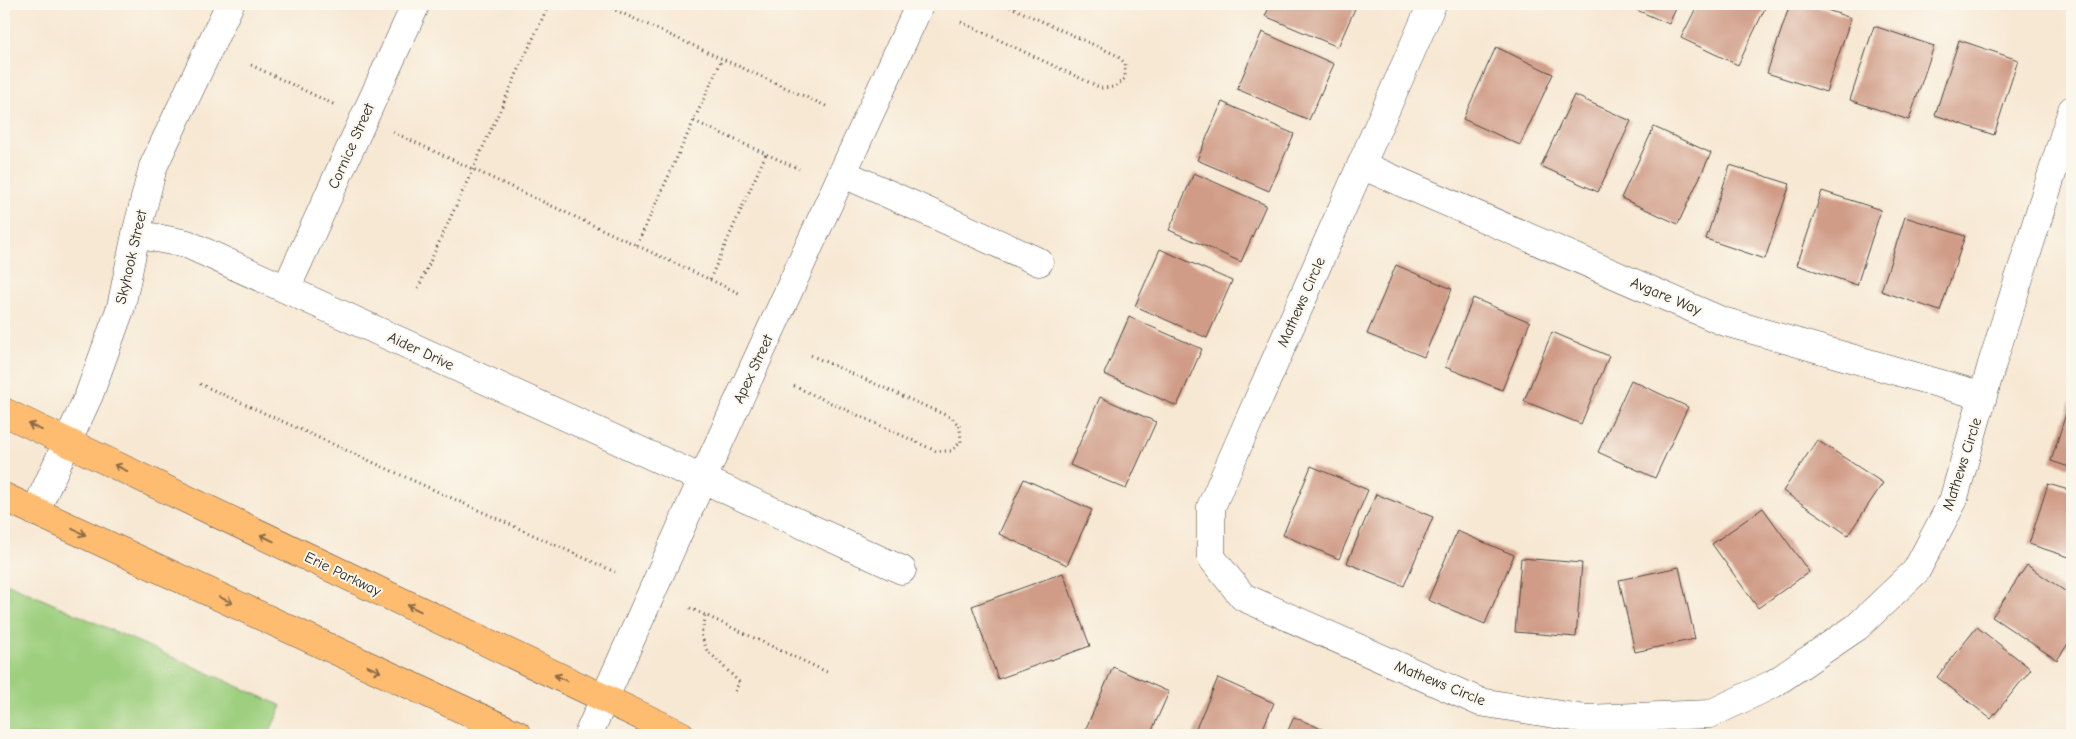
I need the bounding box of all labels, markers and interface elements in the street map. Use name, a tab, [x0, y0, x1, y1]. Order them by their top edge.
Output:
street label: Cornice Street	[324, 100, 378, 192]
street label: Skyhook Street	[111, 208, 151, 306]
street label: Mathews Circle	[1273, 254, 1329, 350]
street label: Avgare Way	[1628, 273, 1704, 319]
street label: Aider Drive	[385, 328, 457, 374]
street label: Apex Street	[729, 331, 777, 406]
street label: Mathews Circle	[1939, 415, 1986, 513]
one-way arrow	[28, 422, 43, 432]
one-way arrow	[113, 463, 128, 473]
one-way arrow	[71, 528, 86, 537]
one-way arrow	[260, 533, 275, 542]
street label: Erie Parkway	[302, 548, 384, 600]
one-way arrow	[218, 596, 233, 606]
one-way arrow	[407, 603, 422, 612]
street label: Mathews Circle	[1392, 657, 1489, 710]
one-way arrow	[366, 664, 381, 674]
one-way arrow	[553, 673, 568, 683]

